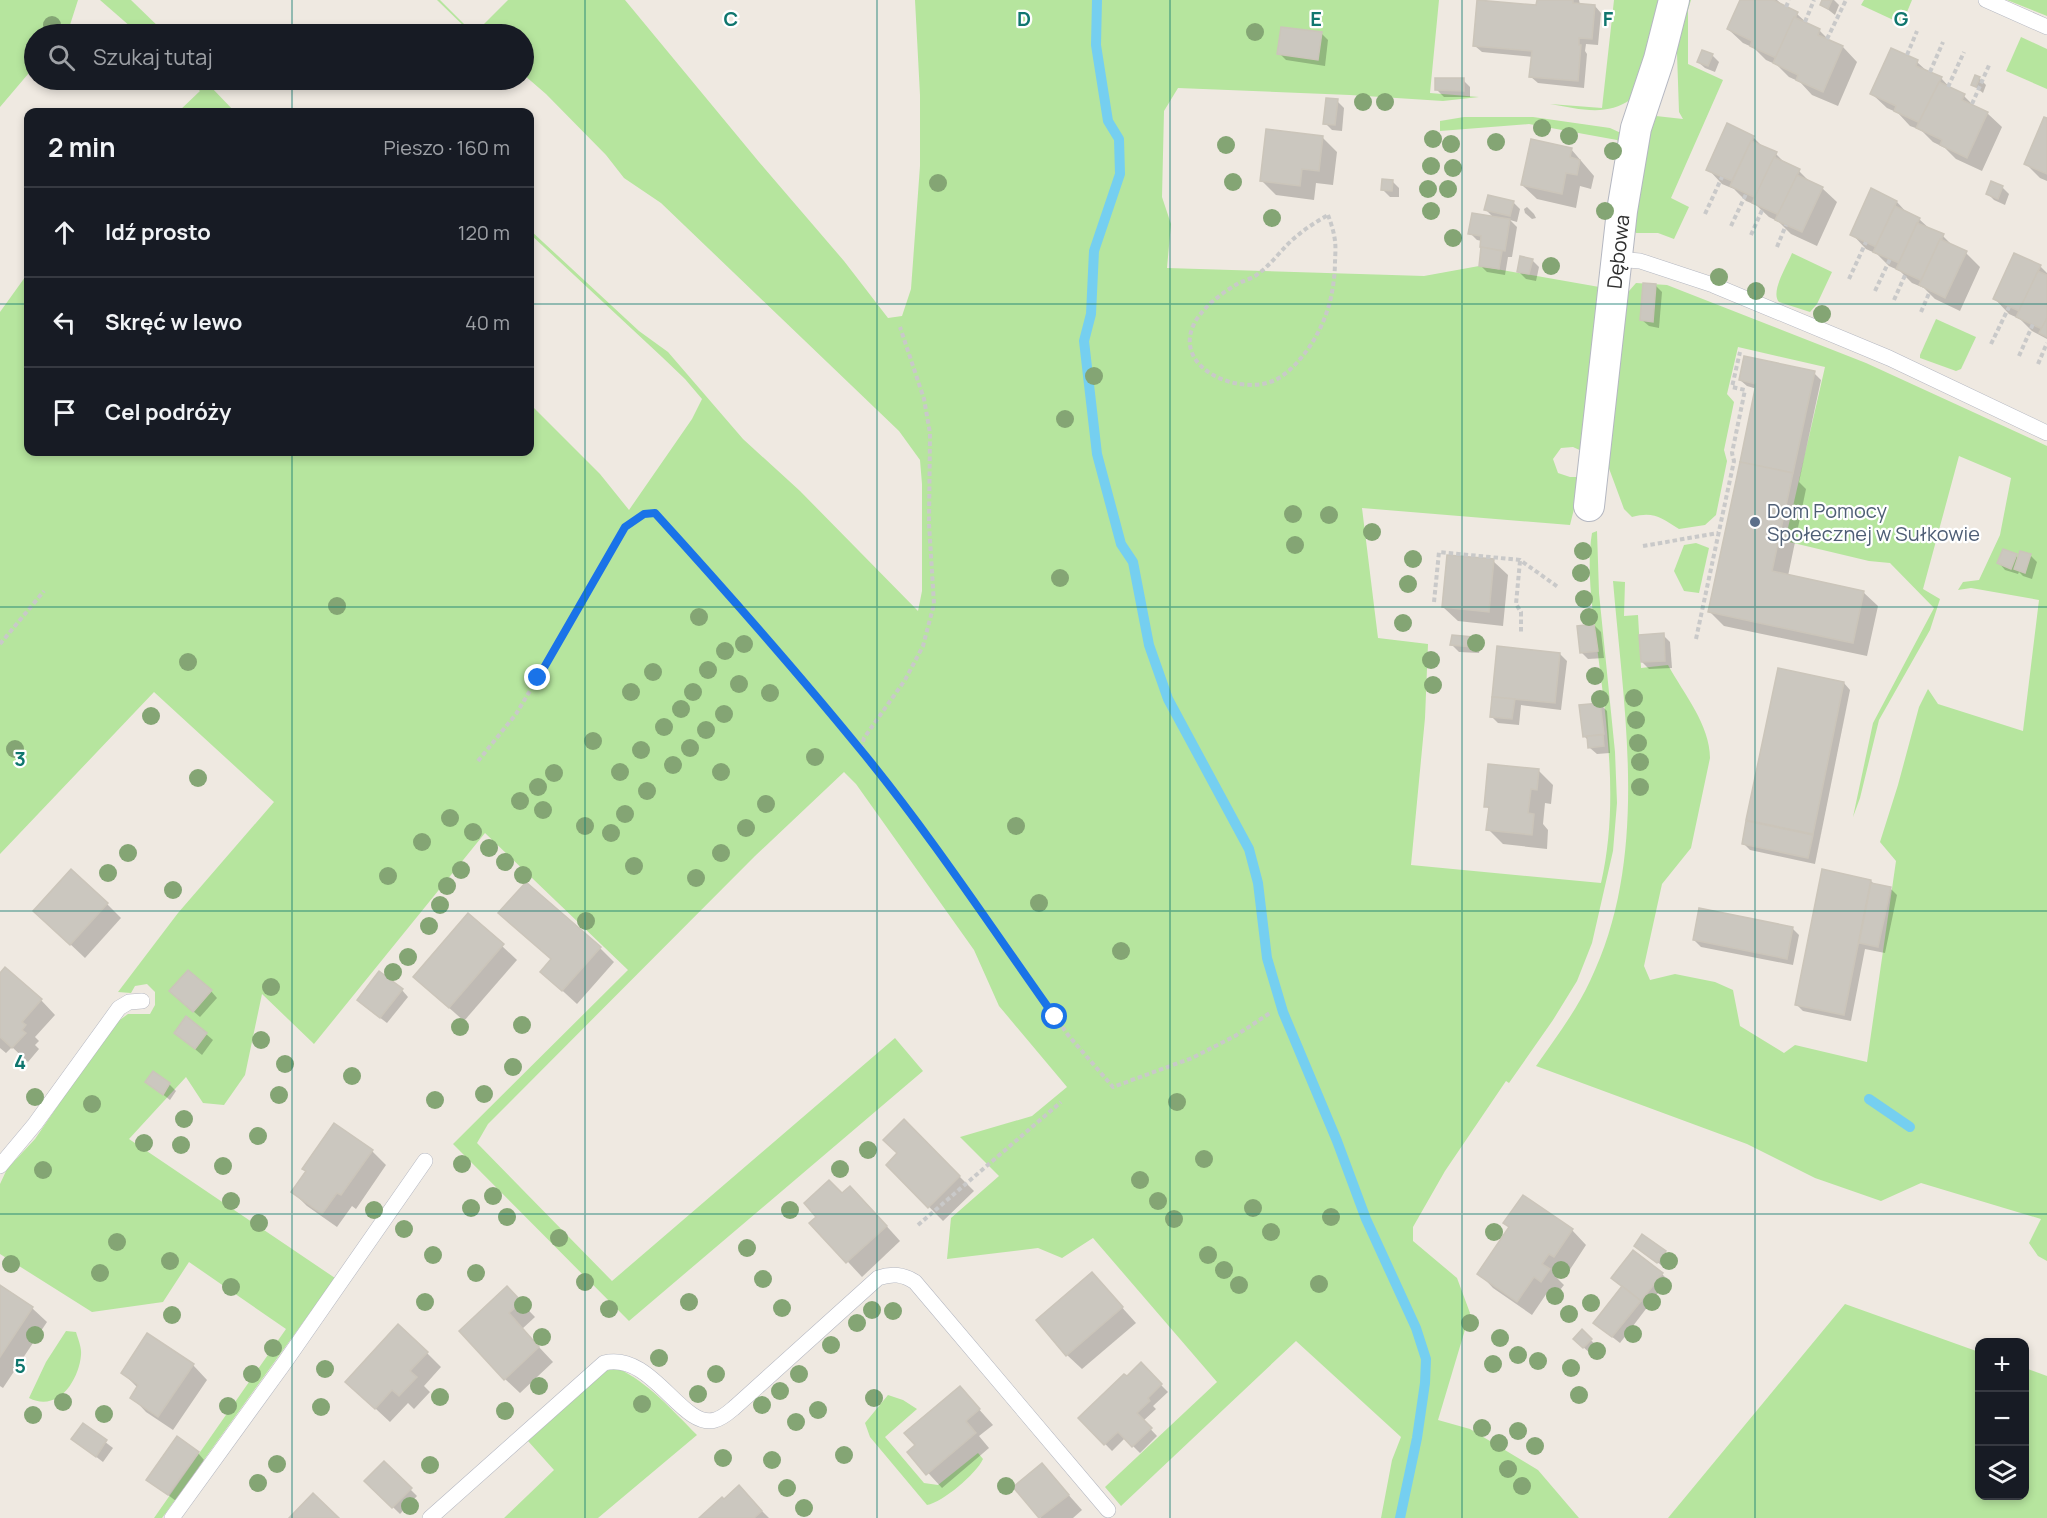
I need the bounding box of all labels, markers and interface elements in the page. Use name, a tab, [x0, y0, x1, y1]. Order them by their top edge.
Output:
text: C	[724, 5, 738, 32]
text: D	[1017, 5, 1031, 32]
text: E	[1310, 5, 1322, 32]
text: F	[1603, 5, 1614, 32]
text: G	[1894, 5, 1909, 32]
search box	[24, 24, 534, 90]
icon: search	[45, 41, 78, 74]
text: Szukaj tutaj	[93, 42, 213, 72]
text: 2 min	[48, 129, 116, 165]
text: Pieszo · 160 m	[384, 134, 510, 161]
street label: Dębowa	[1600, 213, 1635, 290]
icon: ahead	[48, 216, 81, 249]
text: Idź prosto	[105, 217, 211, 247]
text: 120 m	[458, 219, 510, 246]
icon: left	[48, 306, 81, 339]
text: Skręć w lewo	[105, 307, 242, 337]
text: 40 m	[465, 309, 510, 336]
icon: arrive	[48, 396, 81, 429]
text: Cel podróży	[105, 397, 231, 427]
place label: Dom Pomocy Społecznej w Sułkowie	[1767, 497, 1980, 547]
marker: Dom Pomocy Społecznej w Sułkowie	[1748, 515, 1762, 529]
route end	[524, 664, 550, 690]
text: 3	[14, 745, 26, 772]
route start	[1041, 1003, 1067, 1029]
text: 4	[14, 1048, 26, 1075]
map controls	[1975, 1338, 2029, 1500]
button: +	[1975, 1338, 2029, 1392]
text: 5	[14, 1352, 26, 1379]
button: −	[1975, 1392, 2029, 1446]
button: layers	[1975, 1446, 2029, 1500]

